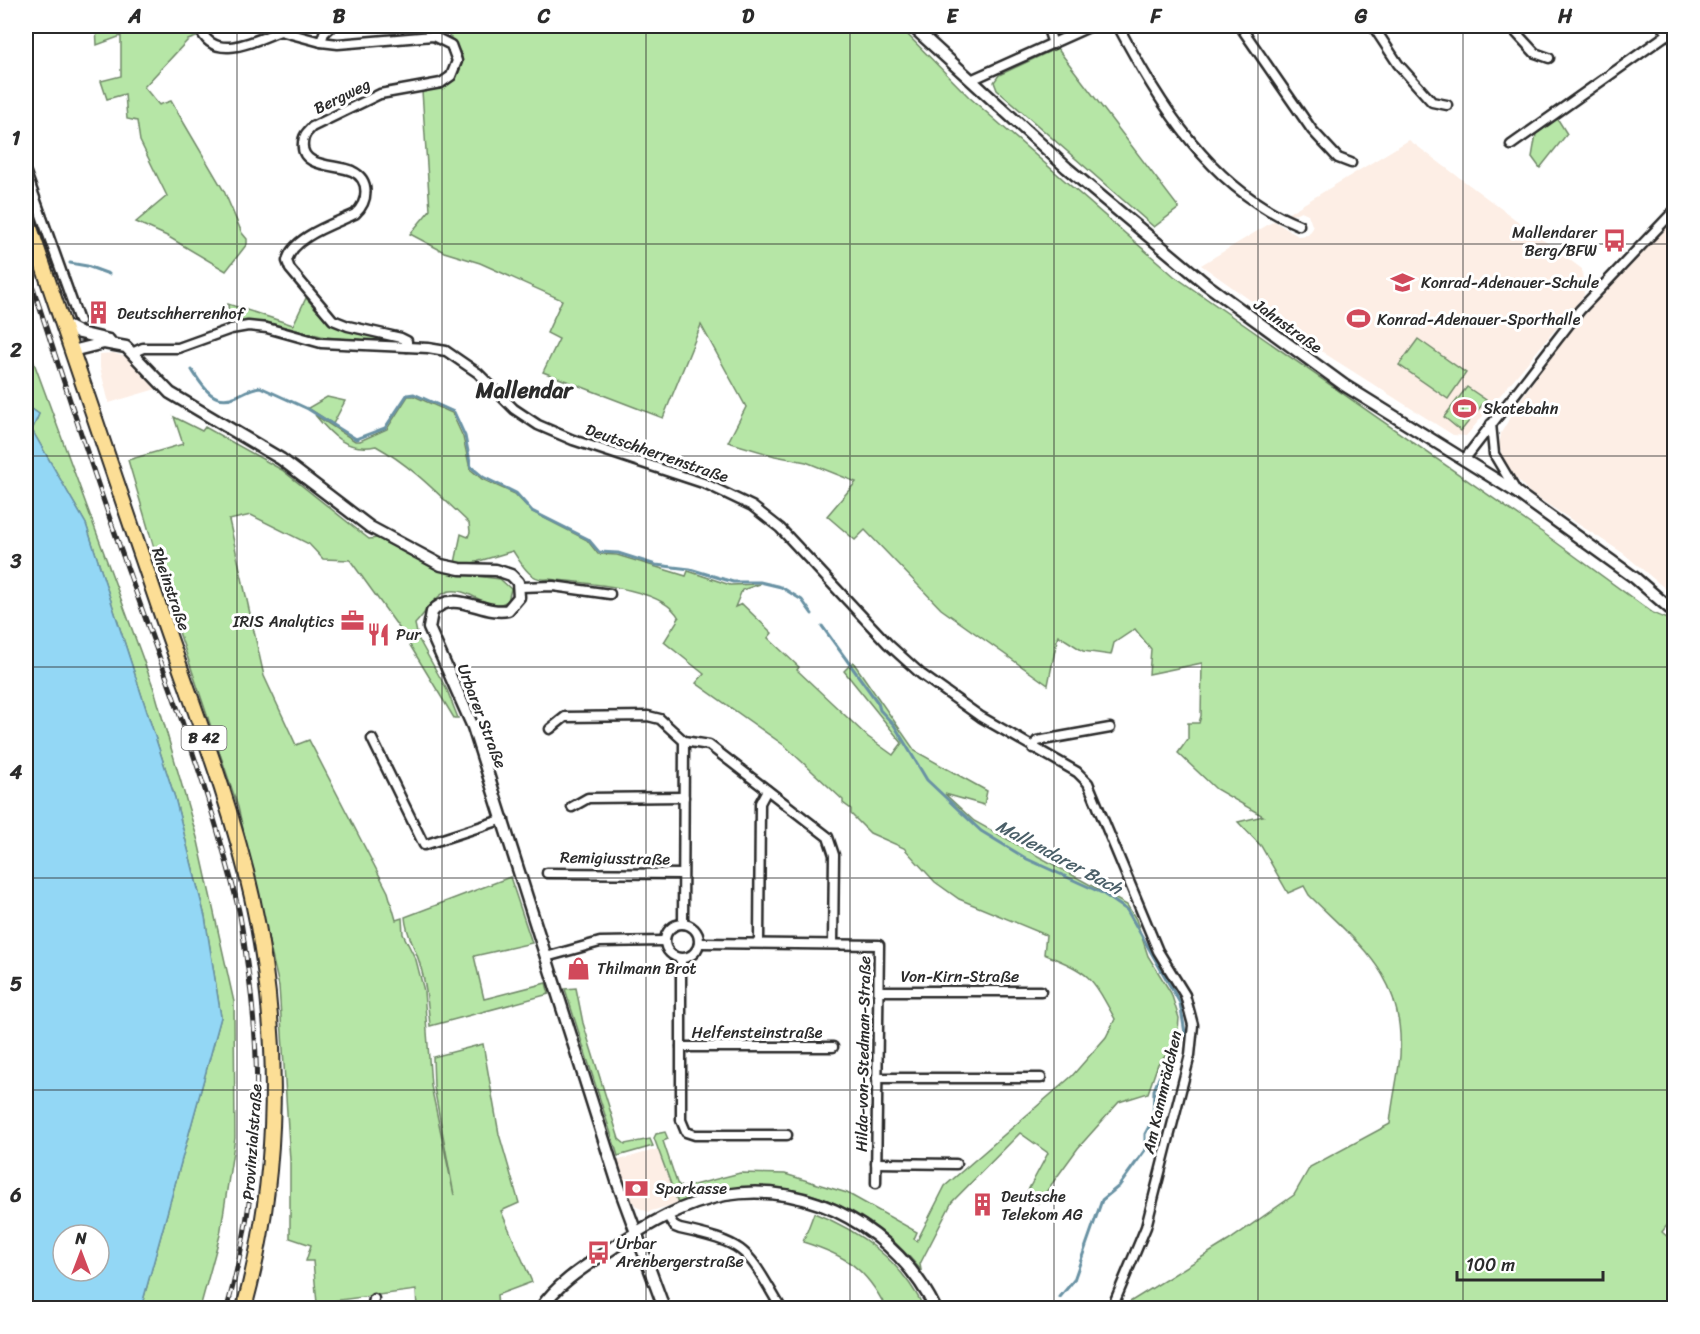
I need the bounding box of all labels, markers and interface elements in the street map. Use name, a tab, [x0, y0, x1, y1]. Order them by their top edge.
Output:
text: A	[127, 0, 142, 34]
text: B	[333, 0, 346, 34]
text: C	[537, 0, 551, 34]
text: D	[742, 0, 755, 34]
text: E	[946, 0, 959, 34]
text: F	[1150, 0, 1163, 34]
text: G	[1354, 0, 1368, 34]
text: H	[1557, 0, 1573, 34]
street label: Bergweg	[309, 70, 375, 122]
text: 1	[12, 121, 21, 156]
place label: Mallendarer Berg/BFW	[1512, 218, 1598, 265]
bus stop icon: Mallendarer Berg/BFW	[1602, 228, 1628, 254]
place label: Konrad-Adenauer-Schule	[1421, 268, 1599, 297]
school or university icon: Konrad-Adenauer-Schule	[1390, 269, 1416, 295]
street label: Jahnstraße	[1247, 290, 1329, 361]
place label: Deutschherrenhof	[117, 299, 246, 328]
building icon: Deutschherrenhof	[86, 300, 112, 326]
place label: Konrad-Adenauer-Sporthalle	[1377, 305, 1581, 334]
sports icon: Konrad-Adenauer-Sporthalle	[1346, 306, 1372, 332]
text: 2	[9, 333, 22, 368]
district label: Mallendar	[475, 371, 574, 410]
place label: Skatebahn	[1483, 394, 1559, 423]
sports icon: Skatebahn	[1452, 395, 1478, 421]
street label: Deutschherrenstraße	[581, 415, 733, 491]
street label: Rheinstraße	[143, 543, 199, 635]
text: 3	[10, 544, 22, 579]
place label: IRIS Analytics	[232, 607, 334, 636]
office icon: IRIS Analytics	[339, 608, 365, 634]
place label: Pur	[396, 620, 422, 649]
restaurant icon: Pur	[365, 621, 391, 647]
street label: Urbarer Straße	[449, 659, 515, 773]
road number: B 42	[182, 726, 226, 750]
text: 4	[9, 755, 23, 790]
water label: Mallendarer Bach	[990, 810, 1129, 904]
street label: Remigiusstraße	[560, 843, 671, 873]
place label: Thilmann Brot	[597, 954, 697, 983]
shop icon: Thilmann Brot	[566, 955, 592, 981]
street label: Hilda-von-Stedman-Straße	[847, 956, 879, 1152]
street label: Von-Kirn-Straße	[901, 962, 1019, 991]
text: 5	[10, 967, 22, 1002]
street label: Helfensteinstraße	[692, 1018, 823, 1047]
street label: Am Kammrädchen	[1134, 1027, 1190, 1157]
street label: Provinzialstraße	[233, 1083, 271, 1201]
place label: Sparkasse	[655, 1174, 727, 1203]
bank icon: Sparkasse	[624, 1175, 650, 1201]
text: 6	[9, 1178, 22, 1213]
place label: Deutsche Telekom AG	[1001, 1182, 1083, 1229]
building icon: Deutsche Telekom AG	[970, 1192, 996, 1218]
north arrow	[51, 1223, 111, 1283]
text: N	[74, 1224, 87, 1253]
place label: Urbar Arenbergerstraße	[615, 1229, 744, 1276]
bus stop icon: Urbar Arenbergerstraße	[585, 1239, 611, 1265]
scale bar	[1457, 1244, 1602, 1282]
text: 100 m	[1466, 1249, 1515, 1281]

